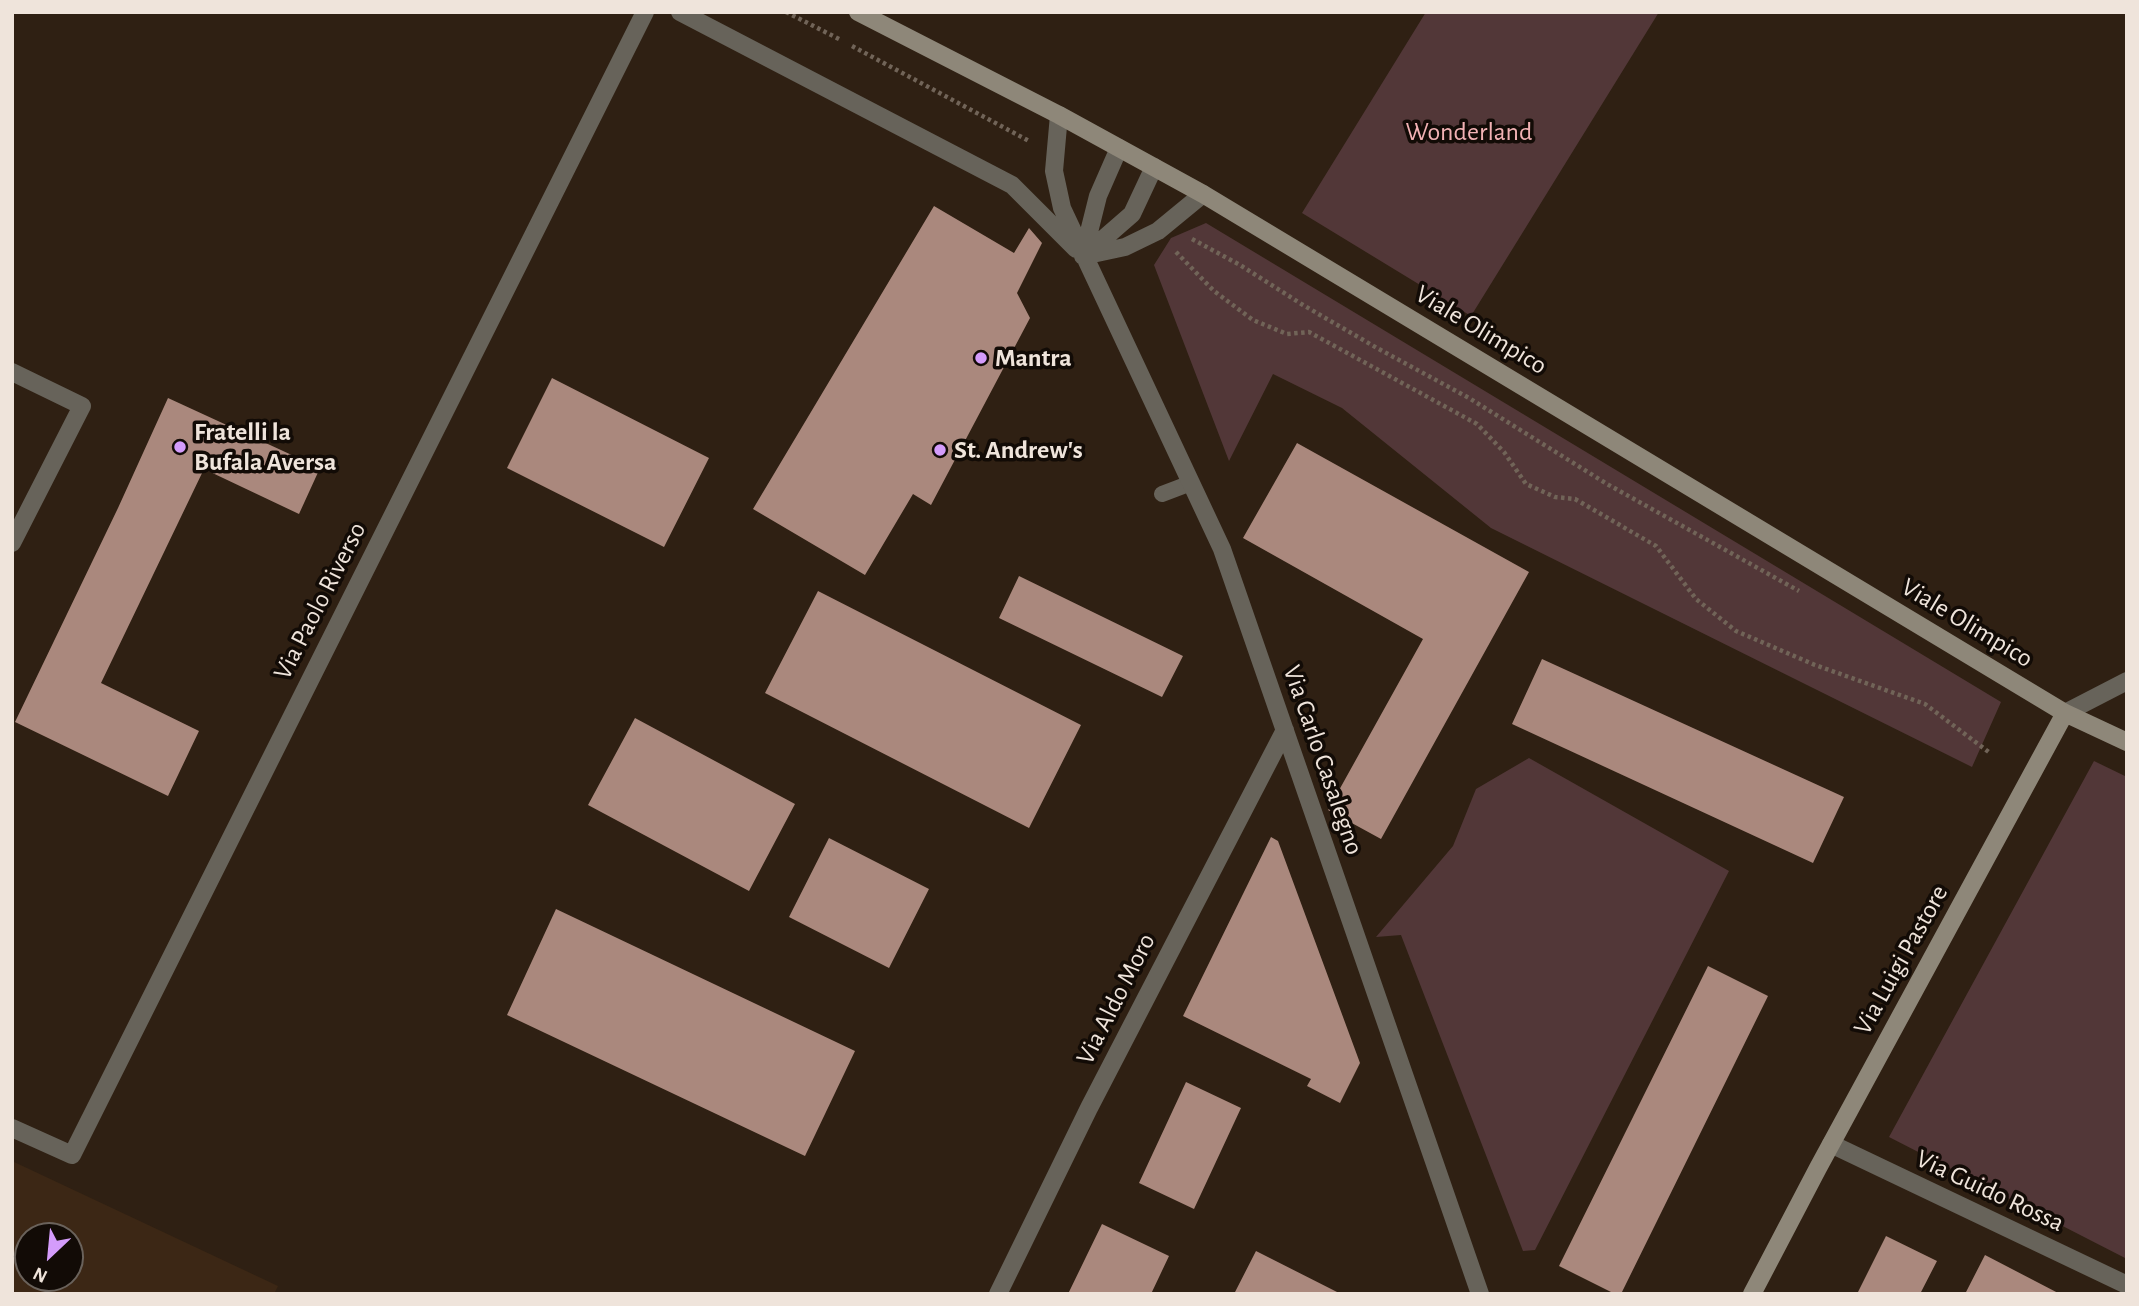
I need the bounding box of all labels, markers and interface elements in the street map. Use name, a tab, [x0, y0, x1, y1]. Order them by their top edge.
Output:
park label: Wonderland	[1406, 116, 1532, 148]
street label: Viale Olimpico	[1410, 279, 1552, 381]
place label: Mantra	[995, 342, 1072, 374]
marker: Mantra	[973, 350, 989, 366]
place label: Fratelli la Bufala Aversa	[194, 416, 337, 478]
place label: St. Andrew's	[954, 434, 1083, 466]
marker: Fratelli la Bufala Aversa	[172, 439, 188, 455]
marker: St. Andrew's	[932, 442, 948, 458]
street label: Via Paolo Riverso	[267, 517, 373, 685]
street label: Viale Olimpico	[1896, 572, 2038, 674]
street label: Via Carlo Casalegno	[1276, 661, 1370, 859]
street label: Via Luigi Pastore	[1847, 880, 1955, 1040]
street label: Via Aldo Moro	[1070, 928, 1162, 1070]
street label: Via Guido Rossa	[1911, 1143, 2069, 1239]
north arrow	[14, 1222, 84, 1292]
text: N	[30, 1263, 51, 1286]

